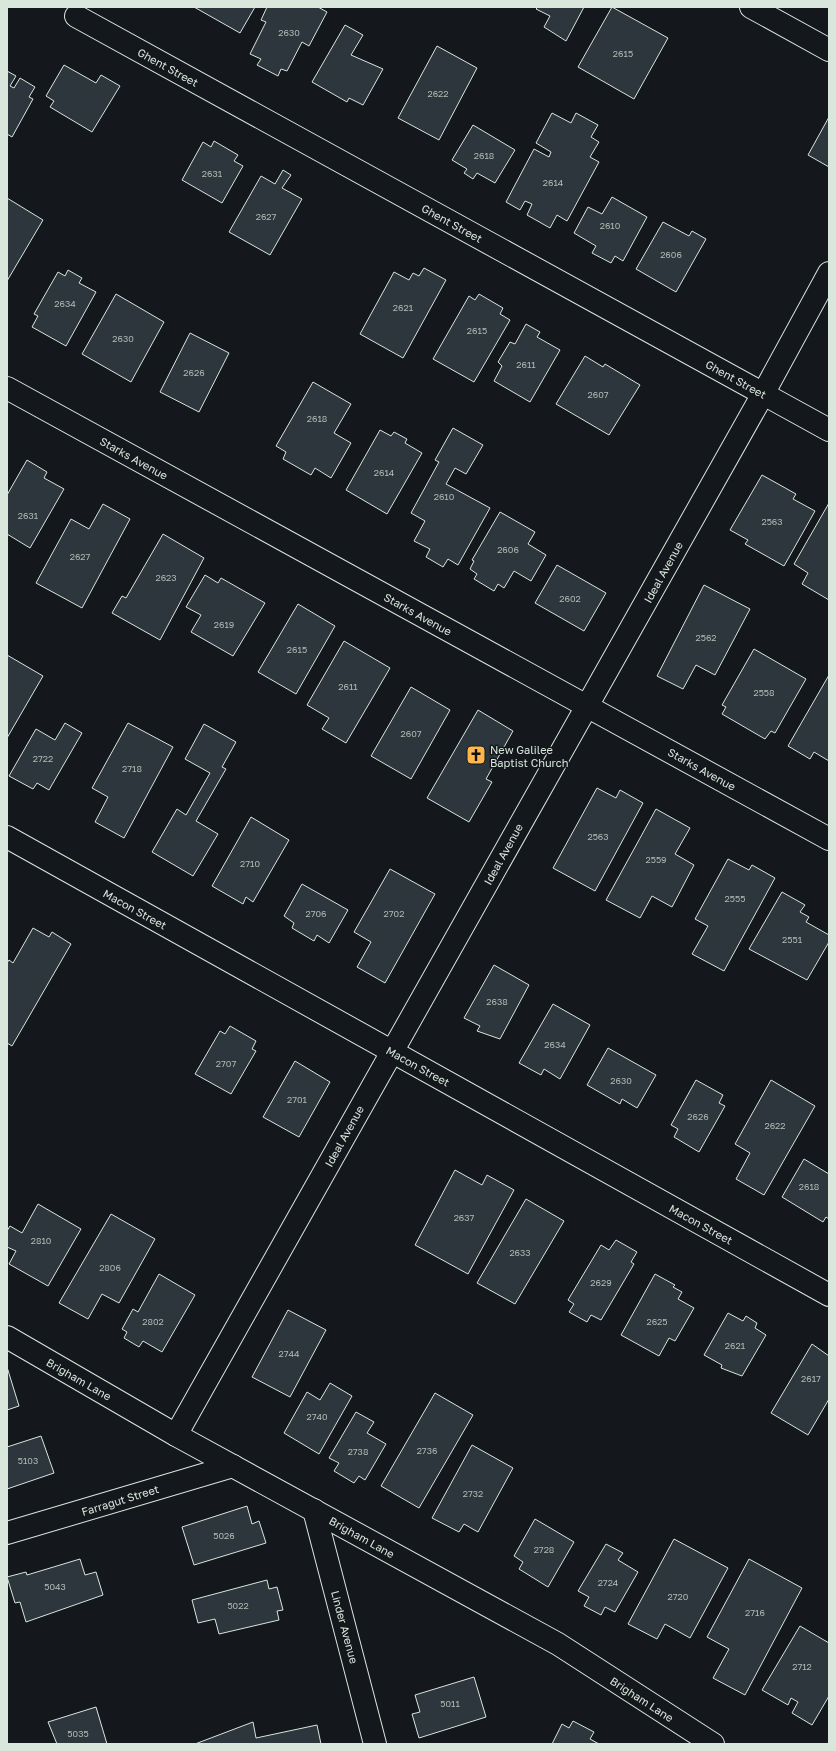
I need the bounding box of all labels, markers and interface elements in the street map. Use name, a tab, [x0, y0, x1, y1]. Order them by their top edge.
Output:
house number: 2630	[278, 27, 300, 38]
street label: Ghent Street	[135, 45, 201, 89]
house number: 2615	[613, 48, 633, 59]
house number: 2622	[427, 88, 449, 99]
house number: 2618	[474, 150, 494, 161]
house number: 2631	[202, 168, 223, 179]
house number: 2614	[543, 177, 564, 188]
street label: Ghent Street	[419, 201, 485, 245]
house number: 2627	[256, 211, 277, 222]
house number: 2610	[600, 220, 621, 231]
house number: 2606	[660, 249, 682, 260]
house number: 2634	[54, 298, 76, 309]
house number: 2621	[393, 302, 414, 313]
house number: 2615	[467, 325, 487, 336]
house number: 2630	[112, 333, 134, 344]
street label: Ghent Street	[703, 357, 769, 401]
house number: 2611	[516, 359, 536, 370]
house number: 2626	[183, 367, 205, 378]
house number: 2607	[587, 389, 609, 400]
house number: 2618	[307, 413, 327, 424]
street label: Starks Avenue	[98, 434, 170, 482]
house number: 2614	[374, 467, 395, 478]
house number: 2610	[434, 491, 455, 502]
house number: 2631	[18, 510, 39, 521]
house number: 2563	[761, 516, 783, 527]
street label: Ideal Avenue	[641, 539, 685, 605]
house number: 2606	[497, 544, 519, 555]
house number: 2627	[70, 551, 91, 562]
house number: 2623	[155, 572, 177, 583]
street label: Starks Avenue	[382, 590, 454, 638]
house number: 2602	[559, 593, 581, 604]
house number: 2619	[214, 619, 234, 630]
house number: 2562	[695, 632, 717, 643]
house number: 2615	[287, 644, 307, 655]
house number: 2611	[338, 681, 358, 692]
house number: 2558	[753, 687, 775, 698]
house number: 2607	[400, 728, 422, 739]
place label: New Galilee Baptist Church	[490, 743, 569, 769]
church icon: New Galilee Baptist Church	[465, 744, 487, 766]
street label: Starks Avenue	[666, 745, 738, 793]
house number: 2722	[33, 753, 53, 764]
house number: 2718	[122, 763, 142, 774]
street label: Ideal Avenue	[481, 821, 525, 887]
house number: 2563	[587, 831, 609, 842]
house number: 2559	[645, 854, 667, 865]
house number: 2710	[240, 858, 260, 869]
street label: Macon Street	[101, 886, 169, 932]
house number: 2555	[725, 893, 745, 904]
house number: 2706	[305, 908, 327, 919]
house number: 2702	[384, 908, 404, 919]
house number: 2551	[782, 934, 803, 945]
house number: 2638	[486, 996, 508, 1007]
house number: 2634	[544, 1039, 566, 1050]
street label: Macon Street	[384, 1043, 452, 1089]
house number: 2707	[216, 1058, 236, 1069]
house number: 2630	[610, 1075, 632, 1086]
house number: 2701	[287, 1094, 308, 1105]
street label: Ideal Avenue	[322, 1103, 366, 1169]
house number: 2626	[687, 1111, 709, 1122]
house number: 2622	[764, 1120, 786, 1131]
house number: 2618	[799, 1181, 819, 1192]
street label: Macon Street	[667, 1201, 735, 1247]
house number: 2637	[454, 1212, 475, 1223]
house number: 2810	[31, 1235, 52, 1246]
house number: 2633	[509, 1247, 531, 1258]
house number: 2806	[99, 1262, 121, 1273]
house number: 2629	[590, 1277, 612, 1288]
house number: 2802	[142, 1316, 164, 1327]
house number: 2625	[646, 1316, 668, 1327]
house number: 2621	[725, 1340, 746, 1351]
house number: 2744	[279, 1348, 300, 1359]
street label: Brigham Lane	[44, 1355, 114, 1403]
house number: 2617	[801, 1373, 821, 1384]
house number: 2740	[306, 1411, 328, 1422]
house number: 2736	[417, 1445, 437, 1456]
house number: 2738	[348, 1446, 368, 1457]
house number: 5103	[18, 1455, 38, 1466]
street label: Farragut Street	[80, 1482, 160, 1518]
house number: 2732	[463, 1488, 483, 1499]
street label: Brigham Lane	[327, 1514, 397, 1560]
house number: 5026	[213, 1530, 235, 1541]
house number: 2728	[534, 1544, 554, 1555]
house number: 2724	[598, 1577, 619, 1588]
house number: 5043	[44, 1581, 66, 1592]
street label: Linder Avenue	[329, 1589, 361, 1665]
house number: 2720	[668, 1591, 689, 1602]
house number: 5022	[227, 1600, 249, 1611]
house number: 2716	[745, 1607, 765, 1618]
house number: 2712	[792, 1661, 812, 1672]
street label: Brigham Lane	[608, 1674, 676, 1724]
house number: 5011	[440, 1698, 460, 1709]
house number: 5035	[67, 1728, 89, 1739]

